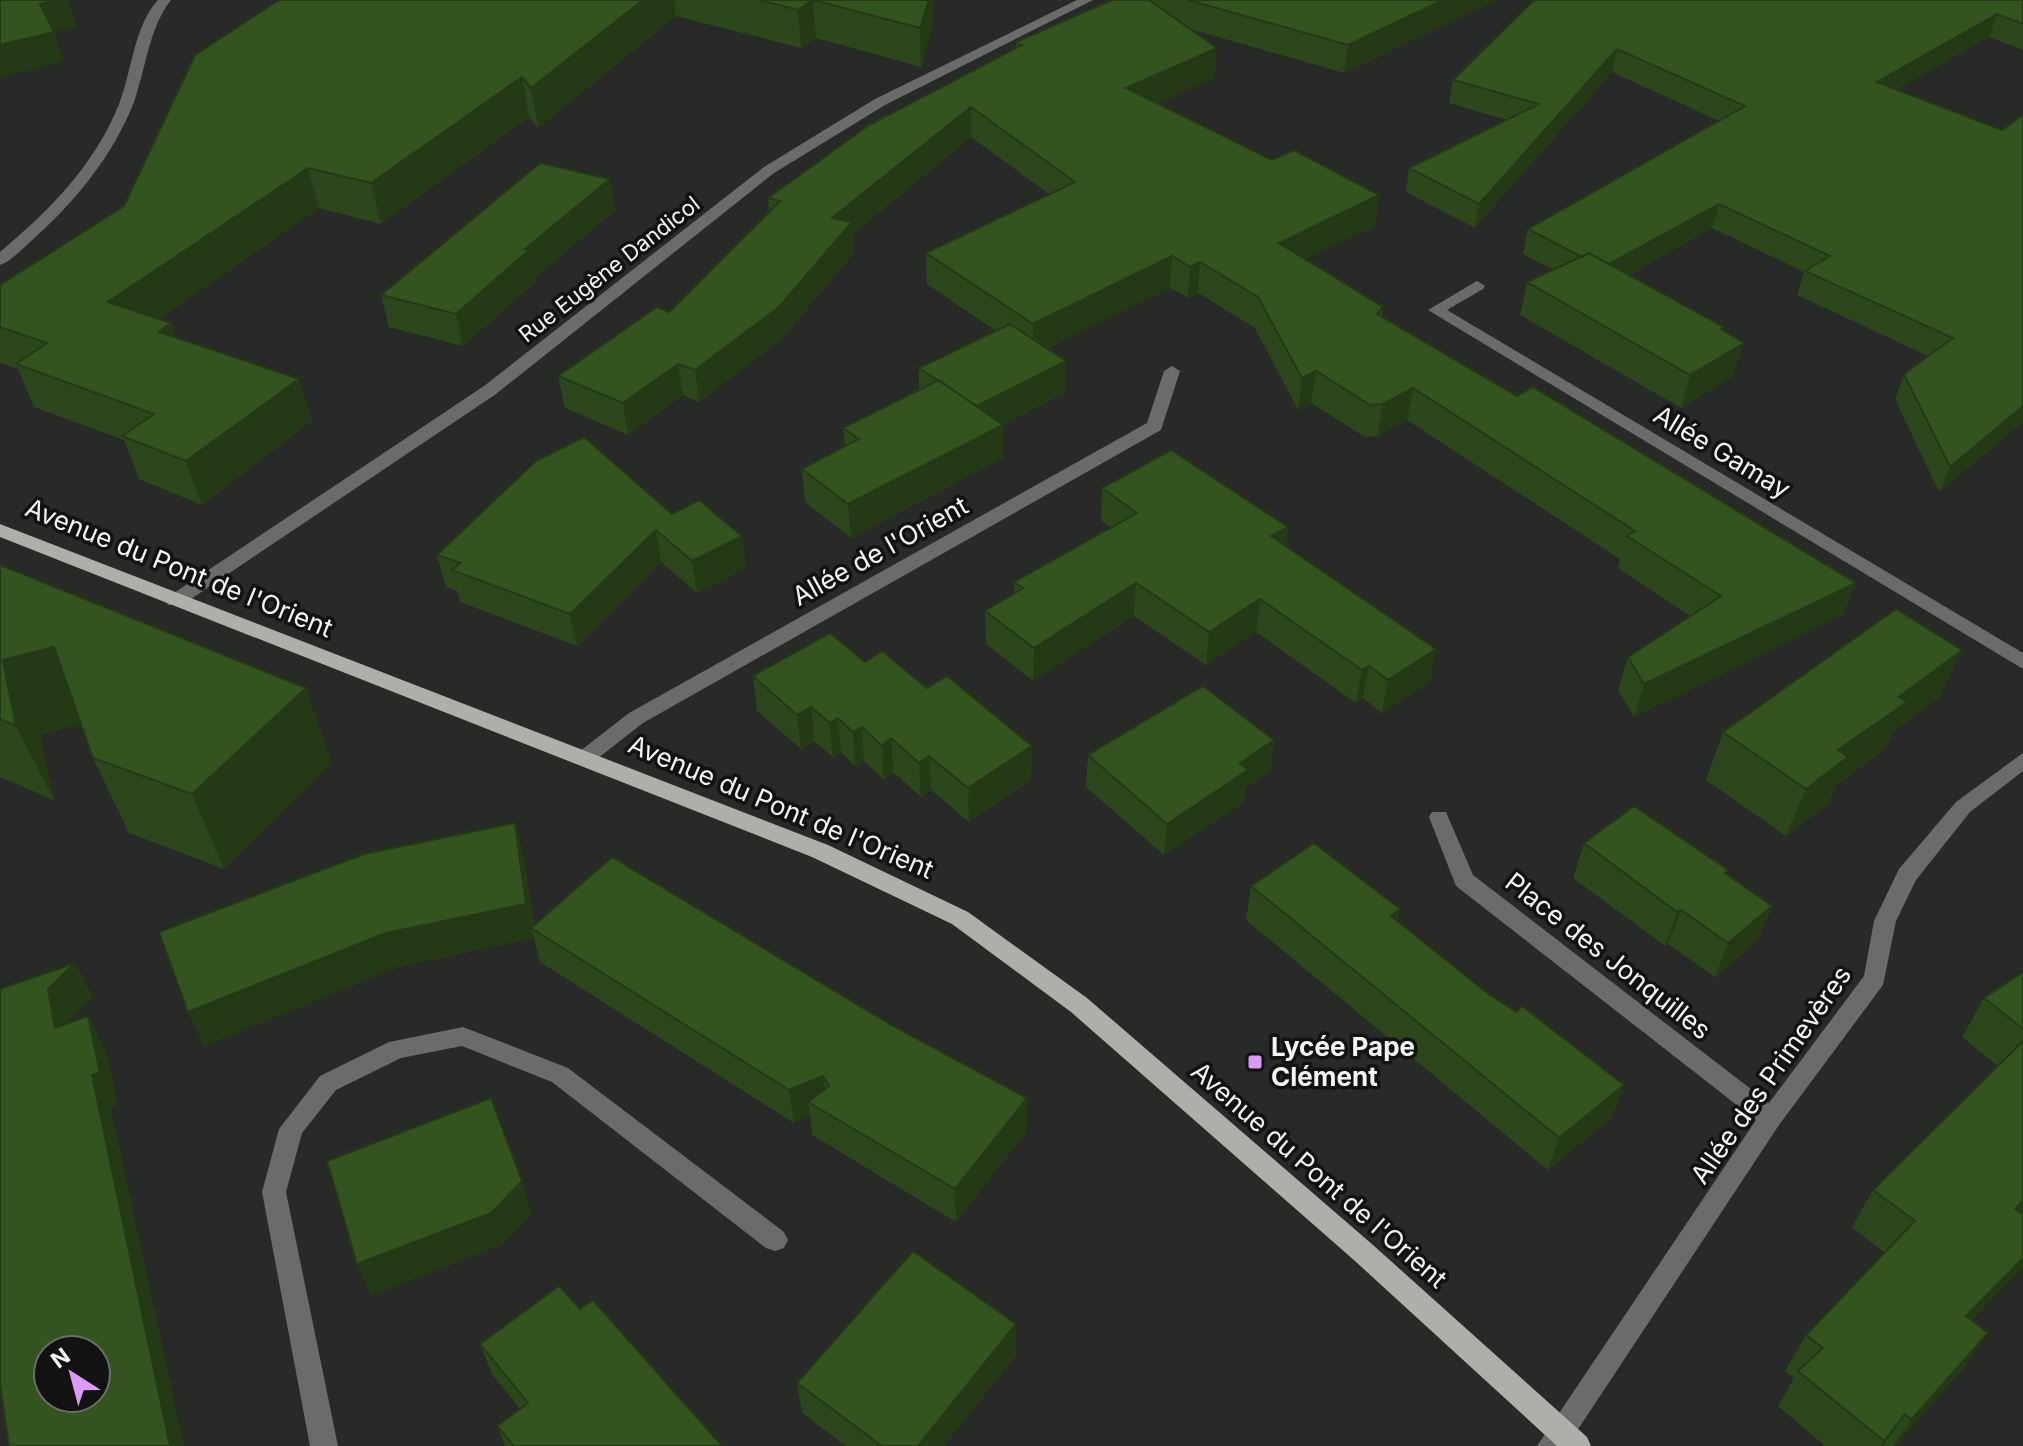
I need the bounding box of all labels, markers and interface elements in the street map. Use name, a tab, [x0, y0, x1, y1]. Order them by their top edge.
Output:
street label: Rue Eugène Dandicol	[514, 190, 704, 348]
street label: Allée Gamay	[1648, 399, 1796, 504]
street label: Allée de l'Orient	[787, 489, 973, 612]
street label: Avenue du Pont de l'Orient	[21, 492, 337, 643]
street label: Avenue du Pont de l'Orient	[624, 728, 938, 885]
street label: Place des Jonquilles	[1500, 866, 1717, 1045]
street label: Allée des Primevères	[1684, 960, 1857, 1189]
place label: Lycée Pape Clément	[1271, 1031, 1415, 1092]
marker: Lycée Pape Clément	[1246, 1053, 1264, 1071]
street label: Avenue du Pont de l'Orient	[1185, 1055, 1453, 1294]
north arrow	[32, 1334, 112, 1414]
text: N	[46, 1342, 75, 1373]

